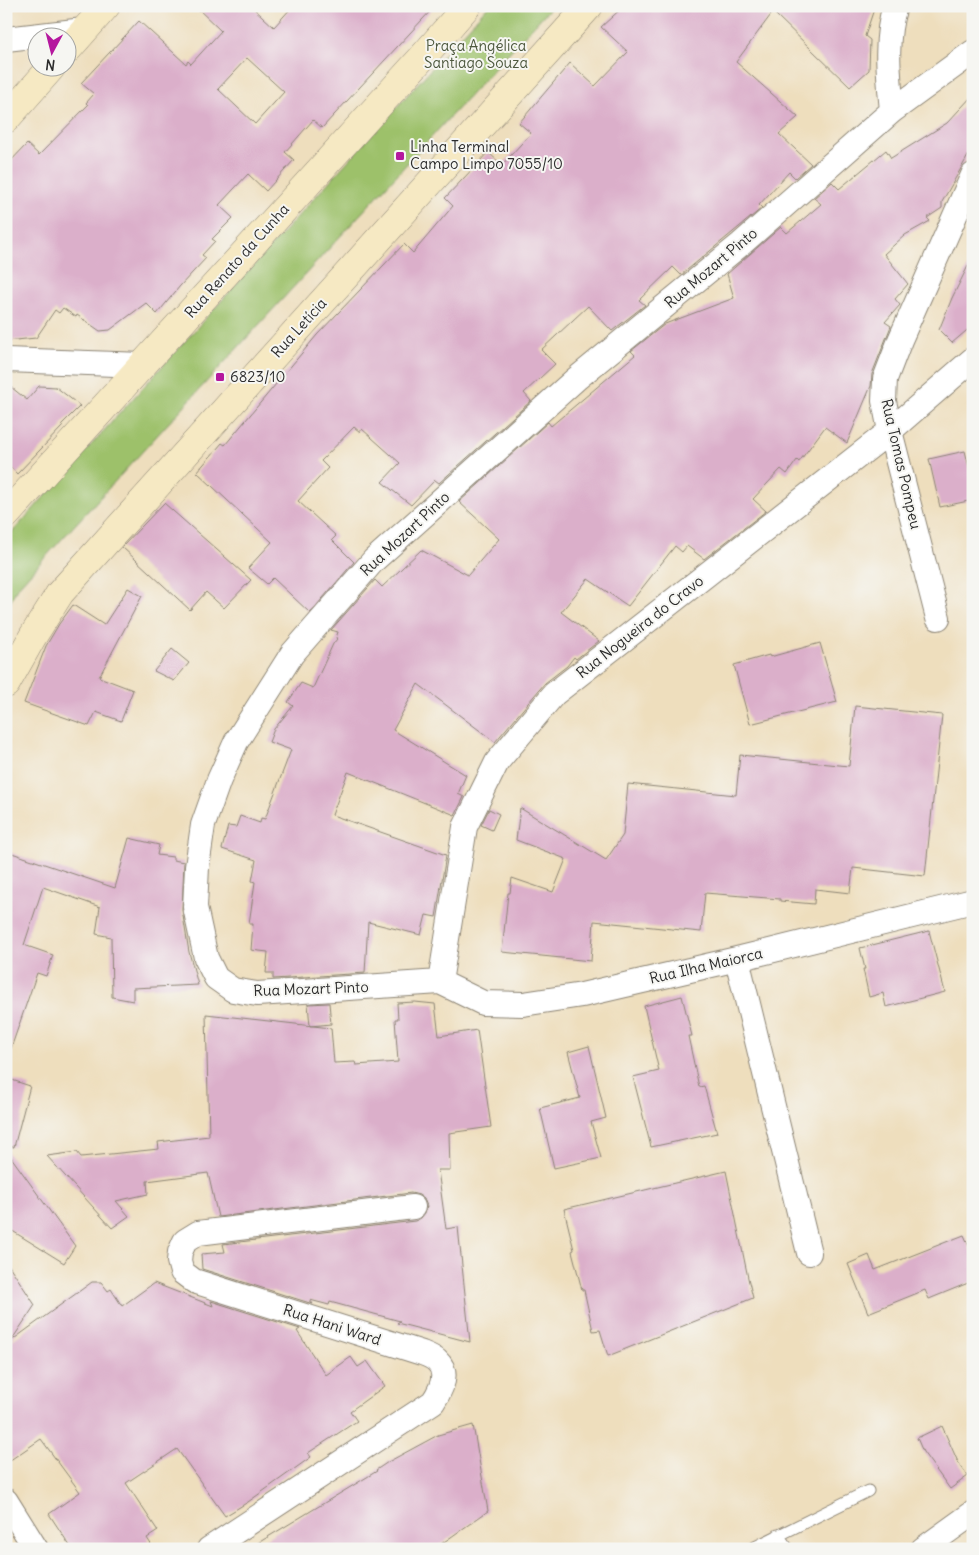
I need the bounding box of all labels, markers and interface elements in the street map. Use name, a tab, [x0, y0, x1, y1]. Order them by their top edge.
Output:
north arrow	[28, 28, 78, 78]
park label: Praça Angélica Santiago Souza	[424, 36, 528, 72]
text: N	[45, 55, 56, 74]
place label: Linha Terminal Campo Limpo 7055/10	[410, 137, 563, 173]
marker: Linha Terminal Campo Limpo 7055/10	[394, 150, 406, 162]
street label: Rua Renato da Cunha	[180, 199, 293, 322]
street label: Rua Mozart Pinto	[660, 223, 761, 312]
street label: Rua Letícia	[267, 293, 331, 362]
place label: 6823/10	[230, 367, 285, 386]
marker: 6823/10	[214, 371, 226, 383]
street label: Rua Tomas Pompeu	[877, 397, 926, 531]
street label: Rua Mozart Pinto	[356, 487, 453, 580]
street label: Rua Nogueira do Cravo	[572, 571, 707, 682]
street label: Rua Ilha Maiorca	[647, 943, 765, 988]
street label: Rua Mozart Pinto	[253, 977, 369, 1000]
street label: Rua Hani Ward	[281, 1300, 384, 1349]

